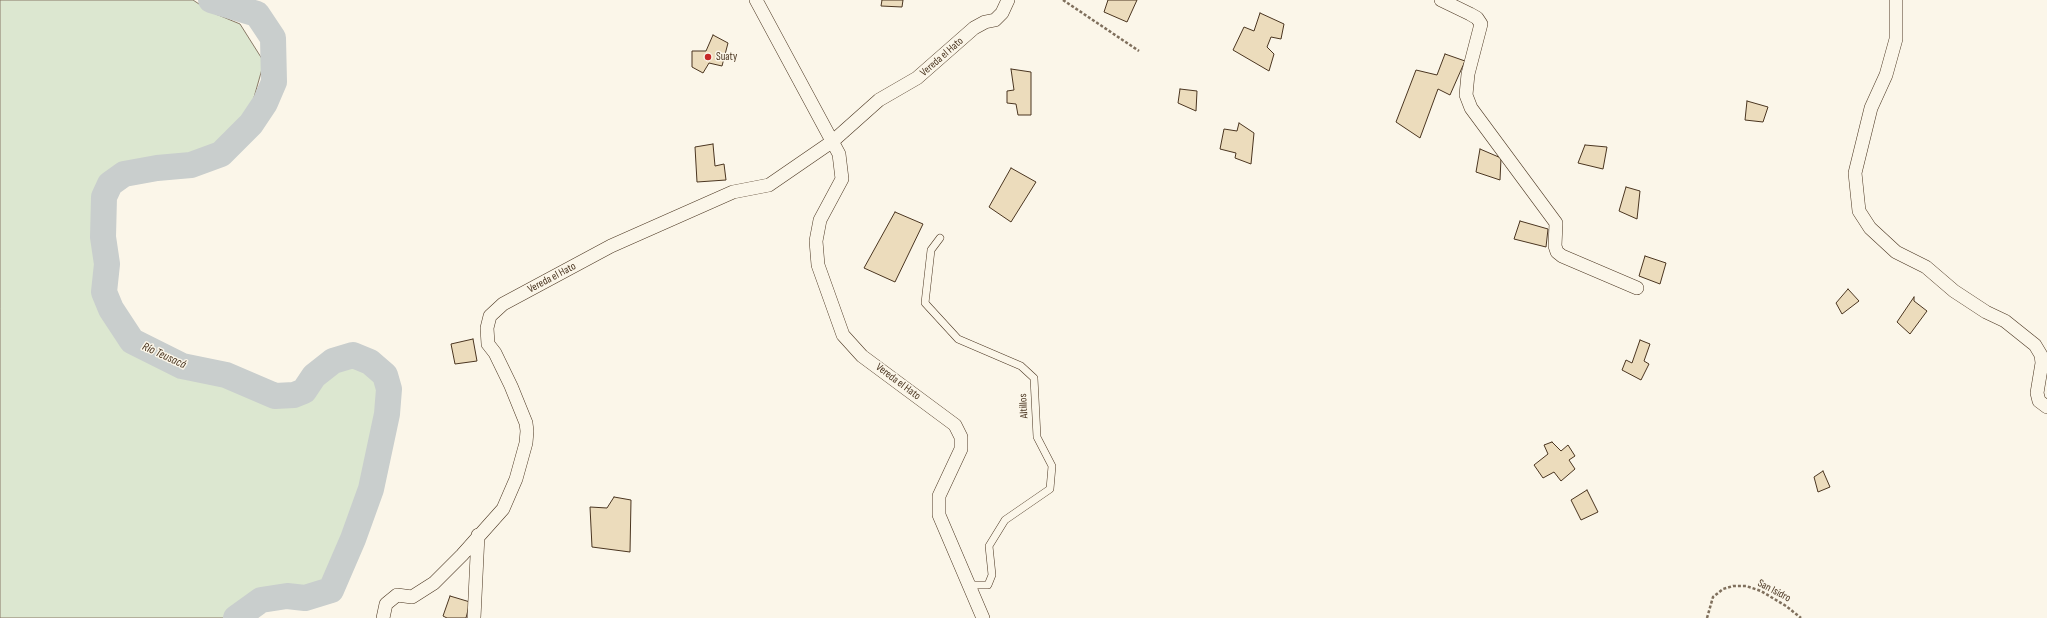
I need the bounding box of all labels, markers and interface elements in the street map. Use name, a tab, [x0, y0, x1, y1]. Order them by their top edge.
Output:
street label: Vereda el Hato	[918, 35, 966, 79]
place label: Suaty	[716, 50, 737, 64]
marker: Suaty	[703, 52, 713, 62]
street label: Vereda el Hato	[526, 260, 578, 296]
water label: Río Teusacá	[140, 340, 188, 372]
street label: Vereda el Hato	[873, 361, 923, 403]
street label: Altillos	[1017, 393, 1031, 419]
street label: San Isidro	[1755, 577, 1793, 605]

